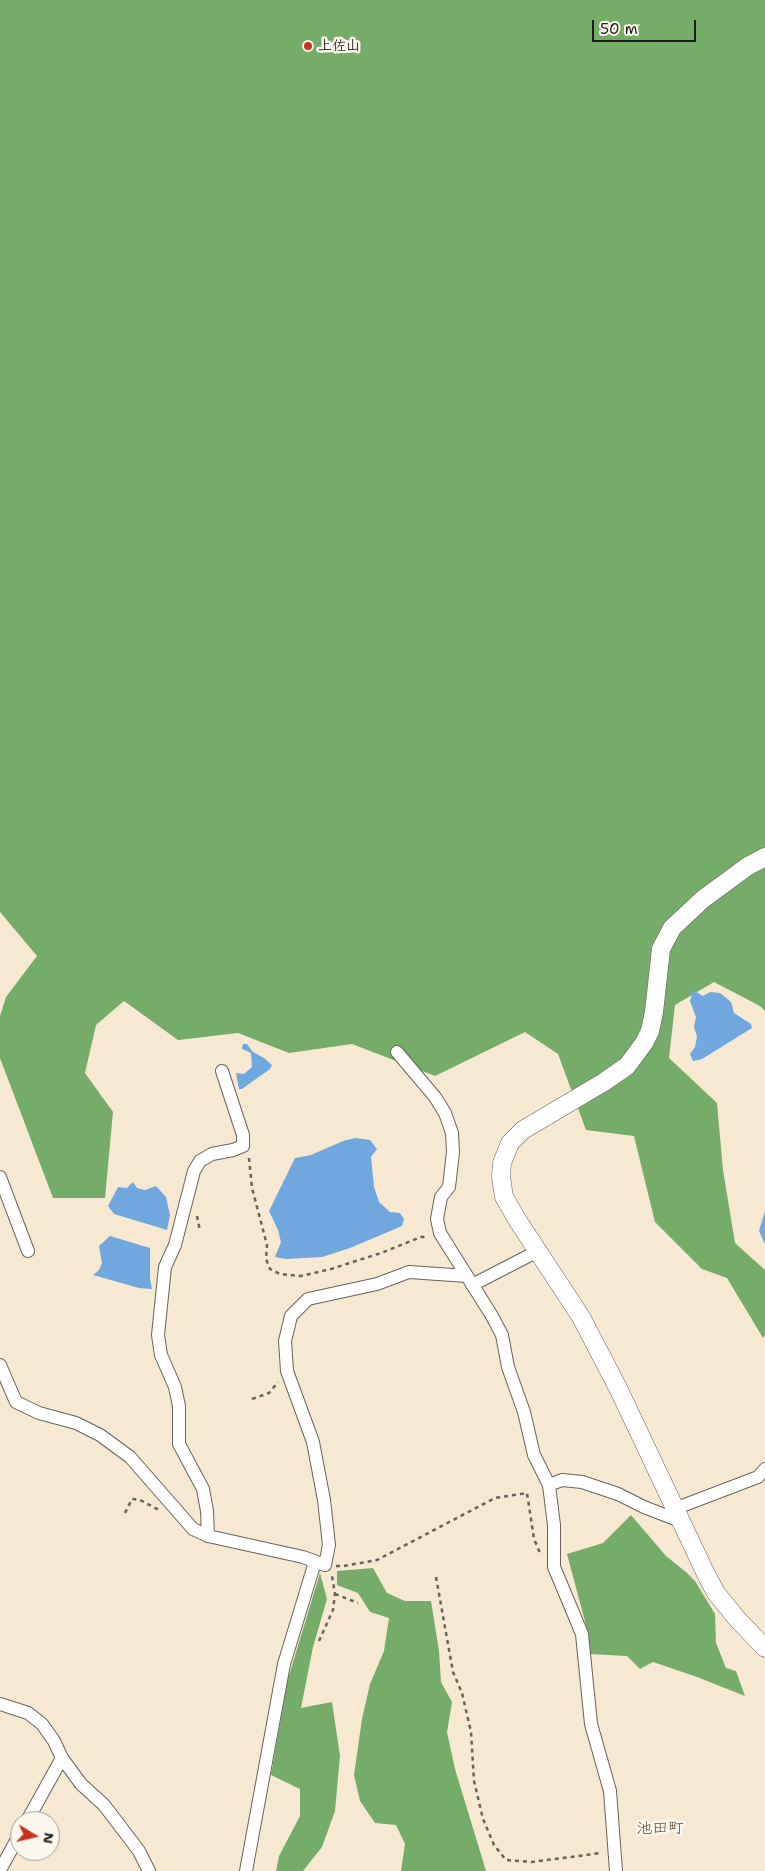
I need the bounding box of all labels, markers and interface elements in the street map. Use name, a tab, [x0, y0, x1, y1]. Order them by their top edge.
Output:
scale bar	[595, 10, 699, 42]
text: 50 m	[600, 19, 638, 39]
place label: 上佐山	[318, 38, 360, 54]
marker: 上佐山	[302, 40, 314, 52]
north arrow	[10, 1811, 60, 1861]
district label: 池田町	[636, 1819, 684, 1839]
text: N	[39, 1831, 59, 1845]

